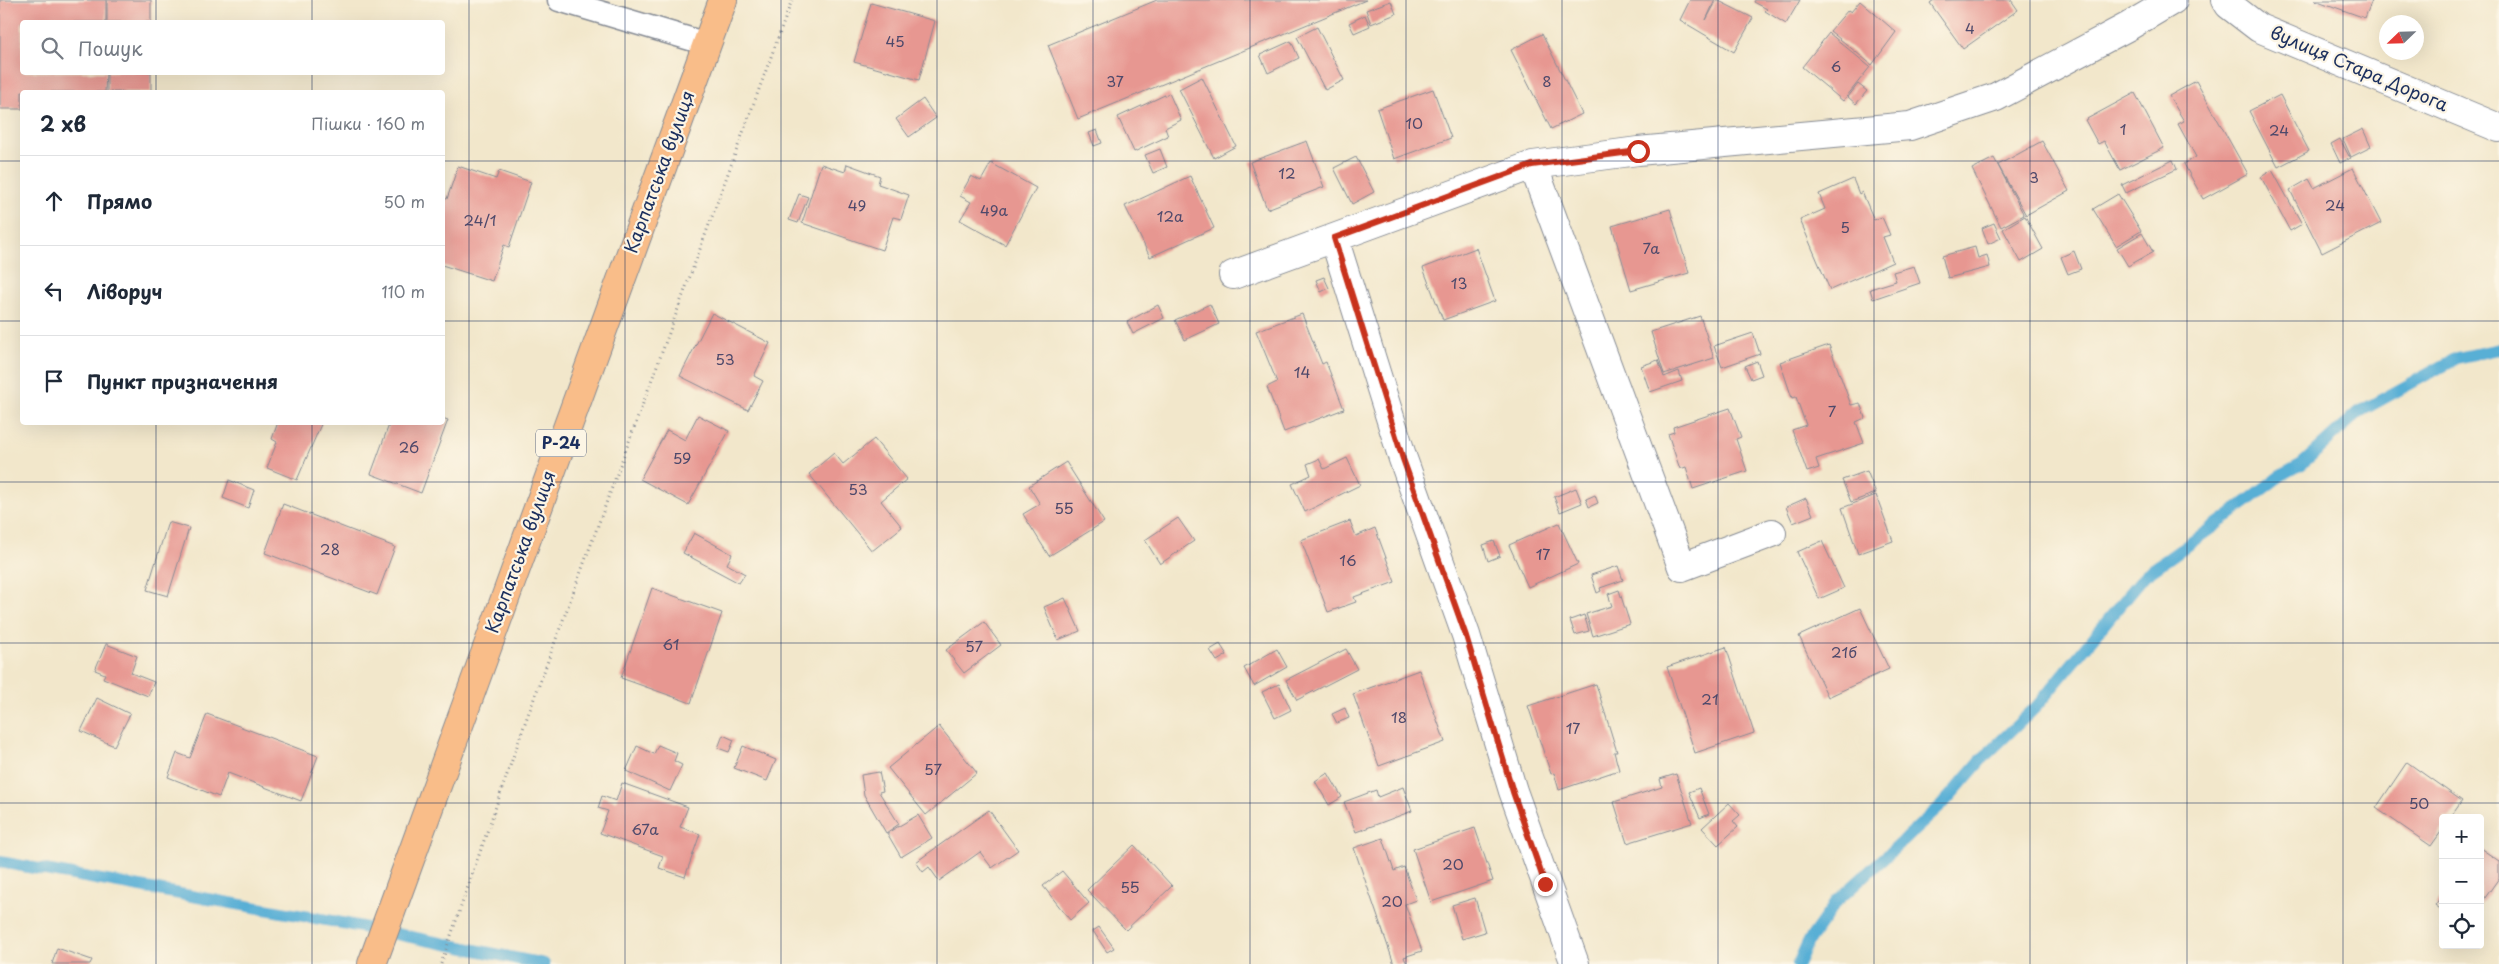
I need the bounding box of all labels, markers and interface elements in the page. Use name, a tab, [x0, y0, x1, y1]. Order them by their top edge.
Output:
north arrow	[2379, 15, 2424, 60]
house number: 4	[1965, 16, 1975, 39]
street label: вулиця Стара Дорога	[2266, 18, 2454, 118]
search box	[20, 20, 445, 75]
house number: 45	[885, 29, 905, 52]
icon: search	[38, 34, 66, 62]
text: Пошук	[78, 34, 143, 62]
house number: 6	[1831, 54, 1841, 77]
house number: 37	[1106, 69, 1124, 92]
house number: 8	[1542, 69, 1552, 92]
street label: Карпатська вулиця	[617, 86, 701, 257]
text: 2 хв	[40, 107, 86, 139]
text: Пішки · 160 m	[311, 111, 425, 135]
house number: 10	[1405, 111, 1423, 134]
house number: 1	[2120, 117, 2126, 140]
house number: 24	[2269, 118, 2289, 141]
route start	[1627, 140, 1650, 163]
house number: 12	[1278, 161, 1296, 184]
house number: 3	[2029, 165, 2039, 188]
icon: ahead	[40, 187, 68, 215]
text: Прямо	[87, 187, 152, 215]
text: 50 m	[384, 189, 425, 213]
house number: 49	[848, 193, 866, 216]
house number: 24	[2325, 193, 2345, 216]
house number: 49а	[980, 198, 1009, 221]
house number: 12а	[1157, 204, 1184, 227]
house number: 24/1	[463, 208, 497, 231]
house number: 5	[1840, 215, 1850, 238]
house number: 7а	[1642, 236, 1660, 259]
house number: 13	[1451, 271, 1467, 294]
icon: left	[40, 277, 68, 305]
text: Ліворуч	[87, 277, 163, 305]
text: 110 m	[382, 279, 425, 303]
house number: 53	[715, 347, 735, 370]
house number: 14	[1294, 360, 1310, 383]
icon: arrive	[40, 367, 68, 395]
text: Пункт призначення	[87, 367, 278, 395]
house number: 7	[1828, 399, 1837, 422]
road number: Р-24	[536, 429, 586, 456]
house number: 26	[399, 435, 419, 458]
house number: 59	[673, 446, 691, 469]
street label: Карпатська вулиця	[478, 466, 562, 637]
house number: 53	[848, 477, 868, 500]
house number: 55	[1054, 496, 1074, 519]
house number: 28	[320, 537, 340, 560]
house number: 17	[1536, 542, 1550, 565]
house number: 16	[1339, 548, 1357, 571]
house number: 61	[663, 632, 679, 655]
house number: 57	[965, 634, 983, 657]
house number: 21б	[1831, 640, 1857, 663]
house number: 21	[1701, 687, 1719, 710]
house number: 18	[1391, 705, 1407, 728]
house number: 17	[1566, 716, 1580, 739]
house number: 57	[924, 757, 942, 780]
house number: 50	[2409, 791, 2429, 814]
map controls	[2439, 814, 2484, 949]
button: +	[2439, 814, 2484, 859]
house number: 67а	[632, 817, 659, 840]
house number: 20	[1442, 852, 1464, 875]
button: −	[2439, 859, 2484, 904]
route end	[1534, 873, 1557, 896]
house number: 55	[1120, 875, 1140, 898]
house number: 20	[1381, 889, 1403, 912]
button: locate	[2439, 904, 2484, 949]

